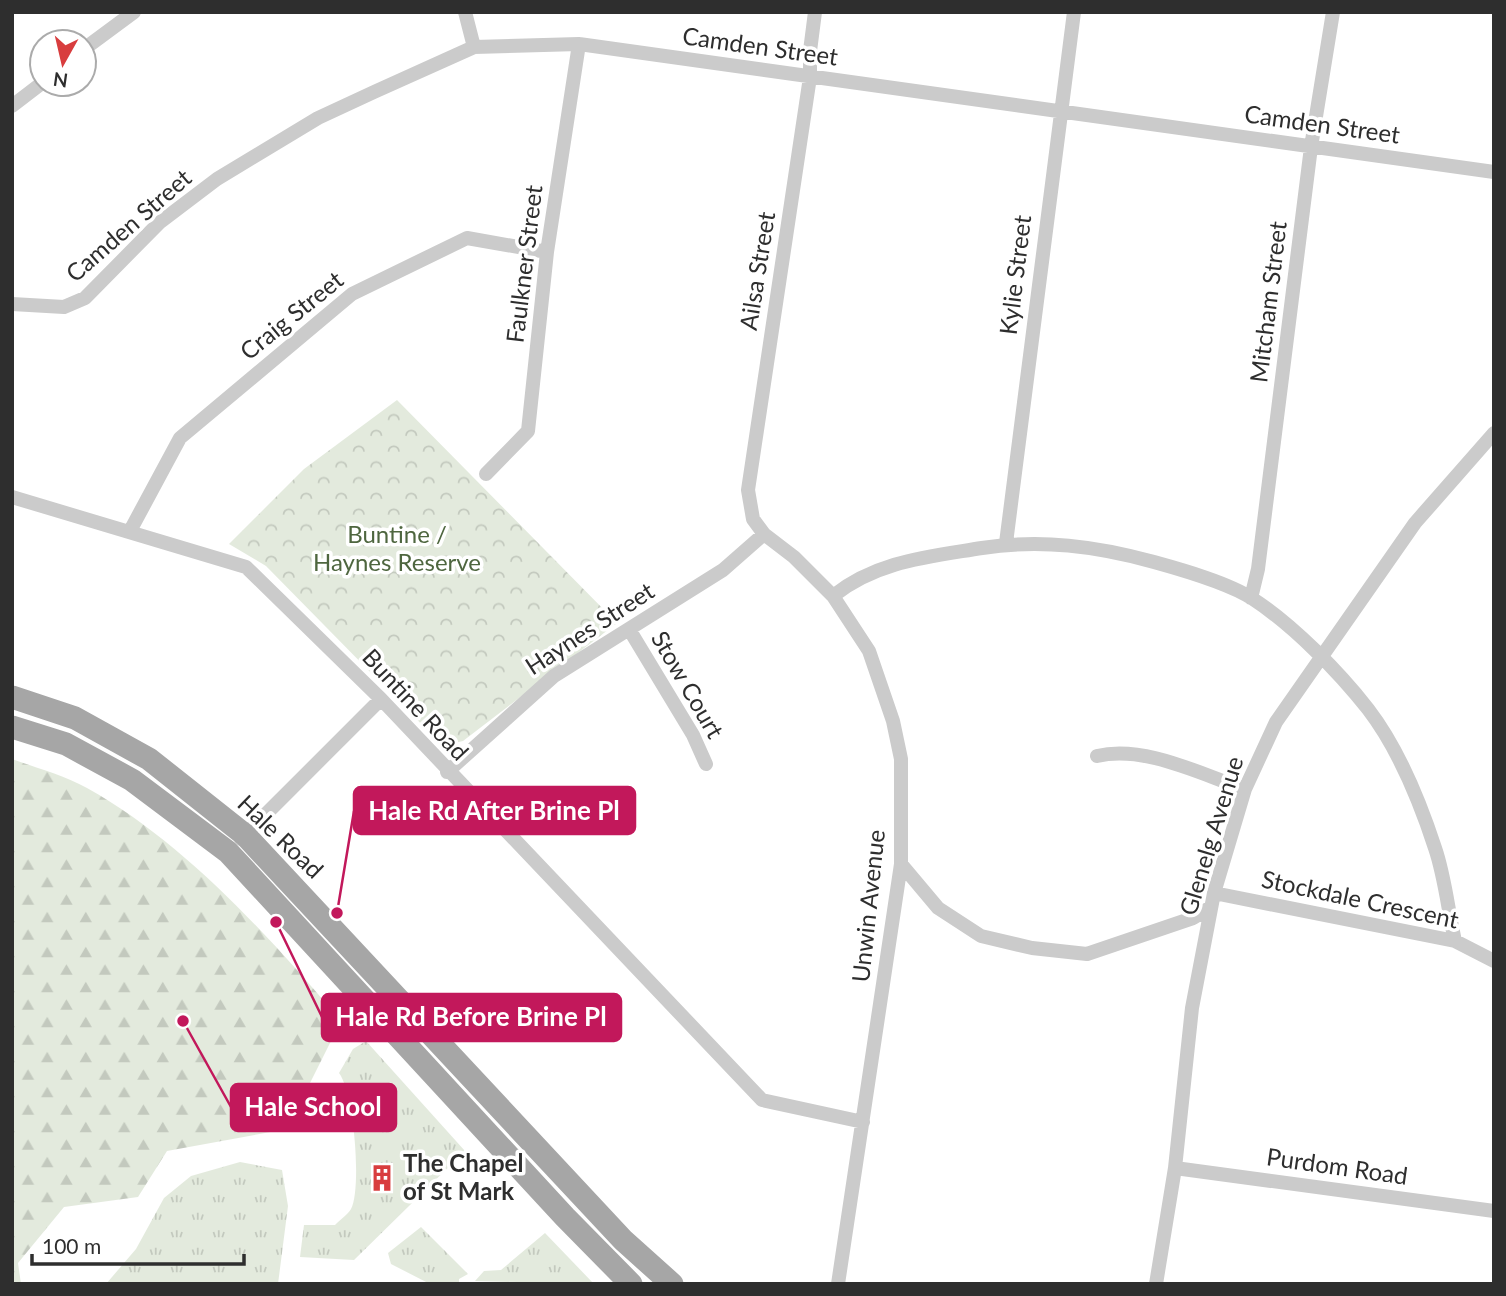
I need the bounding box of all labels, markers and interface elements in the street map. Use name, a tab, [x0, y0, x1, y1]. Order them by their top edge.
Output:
street label: Camden Street	[681, 20, 840, 71]
north arrow	[28, 28, 98, 98]
text: N	[52, 68, 69, 93]
street label: Camden Street	[1243, 98, 1402, 149]
street label: Camden Street	[59, 162, 197, 287]
street label: Faulkner Street	[499, 183, 548, 344]
street label: Ailsa Street	[733, 209, 780, 332]
street label: Kylie Street	[993, 213, 1036, 336]
street label: Mitcham Street	[1243, 219, 1292, 384]
street label: Craig Street	[234, 264, 349, 365]
park label: Buntine / Haynes Reserve	[313, 519, 481, 576]
street label: Haynes Street	[519, 575, 659, 680]
street label: Stow Court	[646, 625, 731, 743]
street label: Buntine Road	[357, 642, 475, 766]
street label: Glenelg Avenue	[1173, 753, 1249, 919]
callout: Hale Rd After Brine Pl	[354, 787, 635, 834]
street label: Hale Road	[232, 788, 330, 884]
text: Hale Rd After Brine Pl	[368, 794, 620, 826]
street label: Unwin Avenue	[845, 828, 890, 984]
street label: Stockdale Crescent	[1259, 864, 1462, 934]
callout: Hale Rd Before Brine Pl	[322, 994, 621, 1041]
text: Hale Rd Before Brine Pl	[335, 1000, 607, 1032]
callout: Hale School	[231, 1084, 396, 1131]
text: Hale School	[244, 1090, 382, 1122]
street label: Purdom Road	[1265, 1141, 1410, 1190]
place label: The Chapel of St Mark	[403, 1148, 523, 1205]
building icon: The Chapel of St Mark	[367, 1163, 397, 1193]
scale bar	[32, 1222, 243, 1266]
text: 100 m	[42, 1233, 101, 1258]

